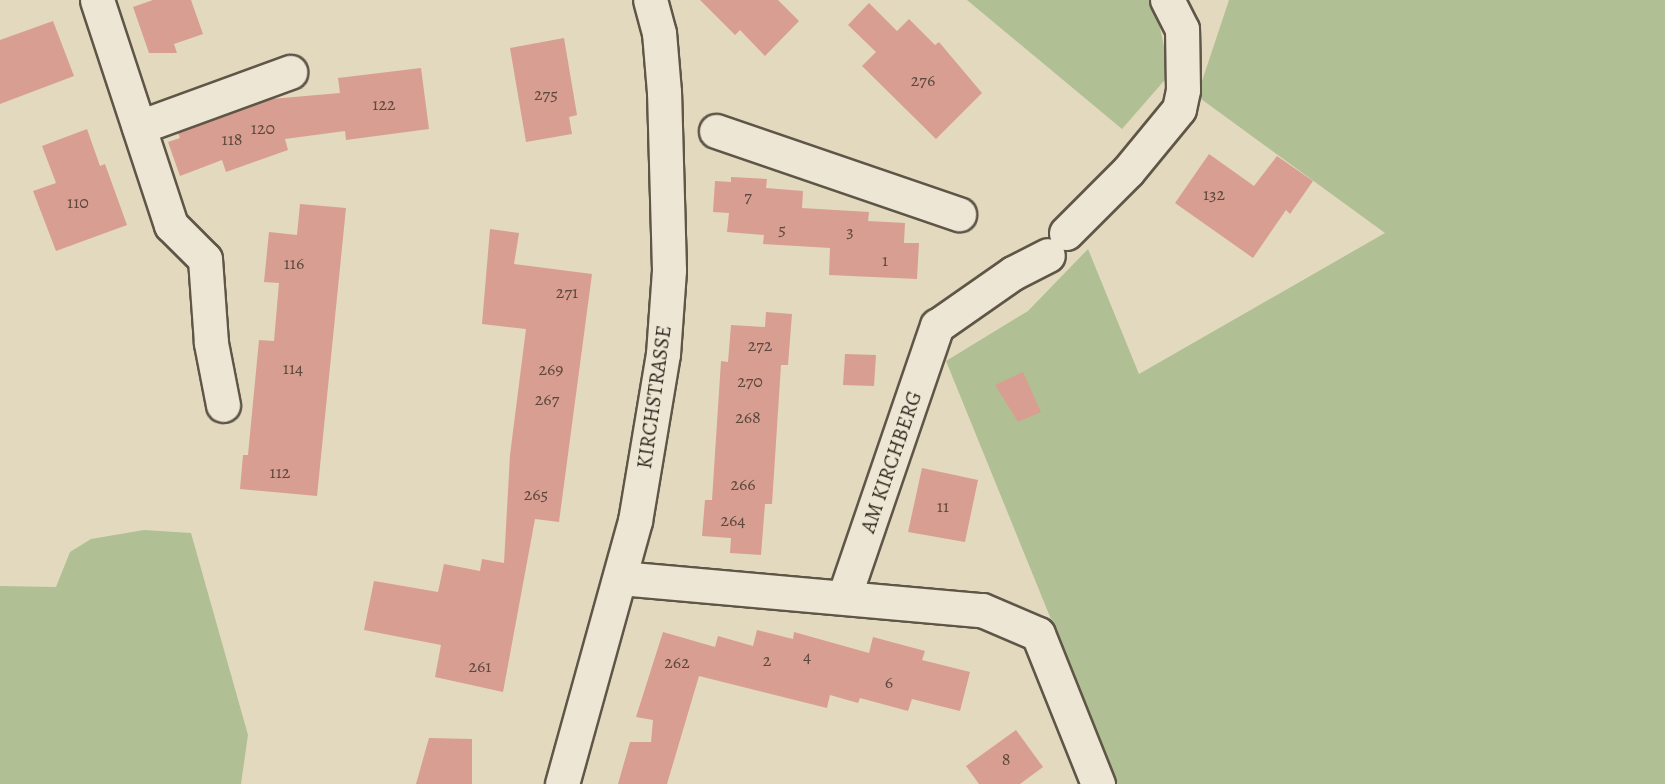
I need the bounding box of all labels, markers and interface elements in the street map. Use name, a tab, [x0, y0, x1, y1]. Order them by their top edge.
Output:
house number: 276	[911, 69, 935, 91]
house number: 275	[534, 83, 558, 105]
house number: 122	[372, 93, 396, 115]
house number: 120	[251, 117, 275, 139]
house number: 118	[221, 128, 243, 150]
house number: 132	[1203, 183, 1225, 205]
house number: 7	[744, 185, 752, 207]
house number: 110	[67, 191, 89, 213]
house number: 5	[778, 218, 786, 240]
house number: 3	[846, 220, 854, 242]
house number: 1	[882, 249, 888, 271]
house number: 116	[284, 252, 304, 274]
house number: 271	[556, 281, 578, 303]
street label: KIRCHSTRASSE	[631, 324, 677, 470]
house number: 272	[748, 334, 772, 356]
house number: 114	[283, 357, 303, 379]
house number: 269	[538, 358, 564, 380]
house number: 270	[737, 370, 763, 392]
house number: 267	[535, 388, 559, 410]
street label: AM KIRCHBERG	[855, 388, 927, 536]
house number: 268	[735, 406, 761, 428]
house number: 112	[270, 461, 290, 483]
house number: 266	[730, 473, 756, 495]
house number: 265	[524, 483, 548, 505]
house number: 11	[937, 495, 949, 517]
house number: 264	[720, 509, 746, 531]
house number: 4	[803, 645, 811, 667]
house number: 2	[763, 649, 771, 671]
house number: 262	[664, 651, 690, 673]
house number: 261	[468, 655, 492, 677]
house number: 6	[885, 671, 893, 693]
house number: 8	[1002, 748, 1010, 770]

